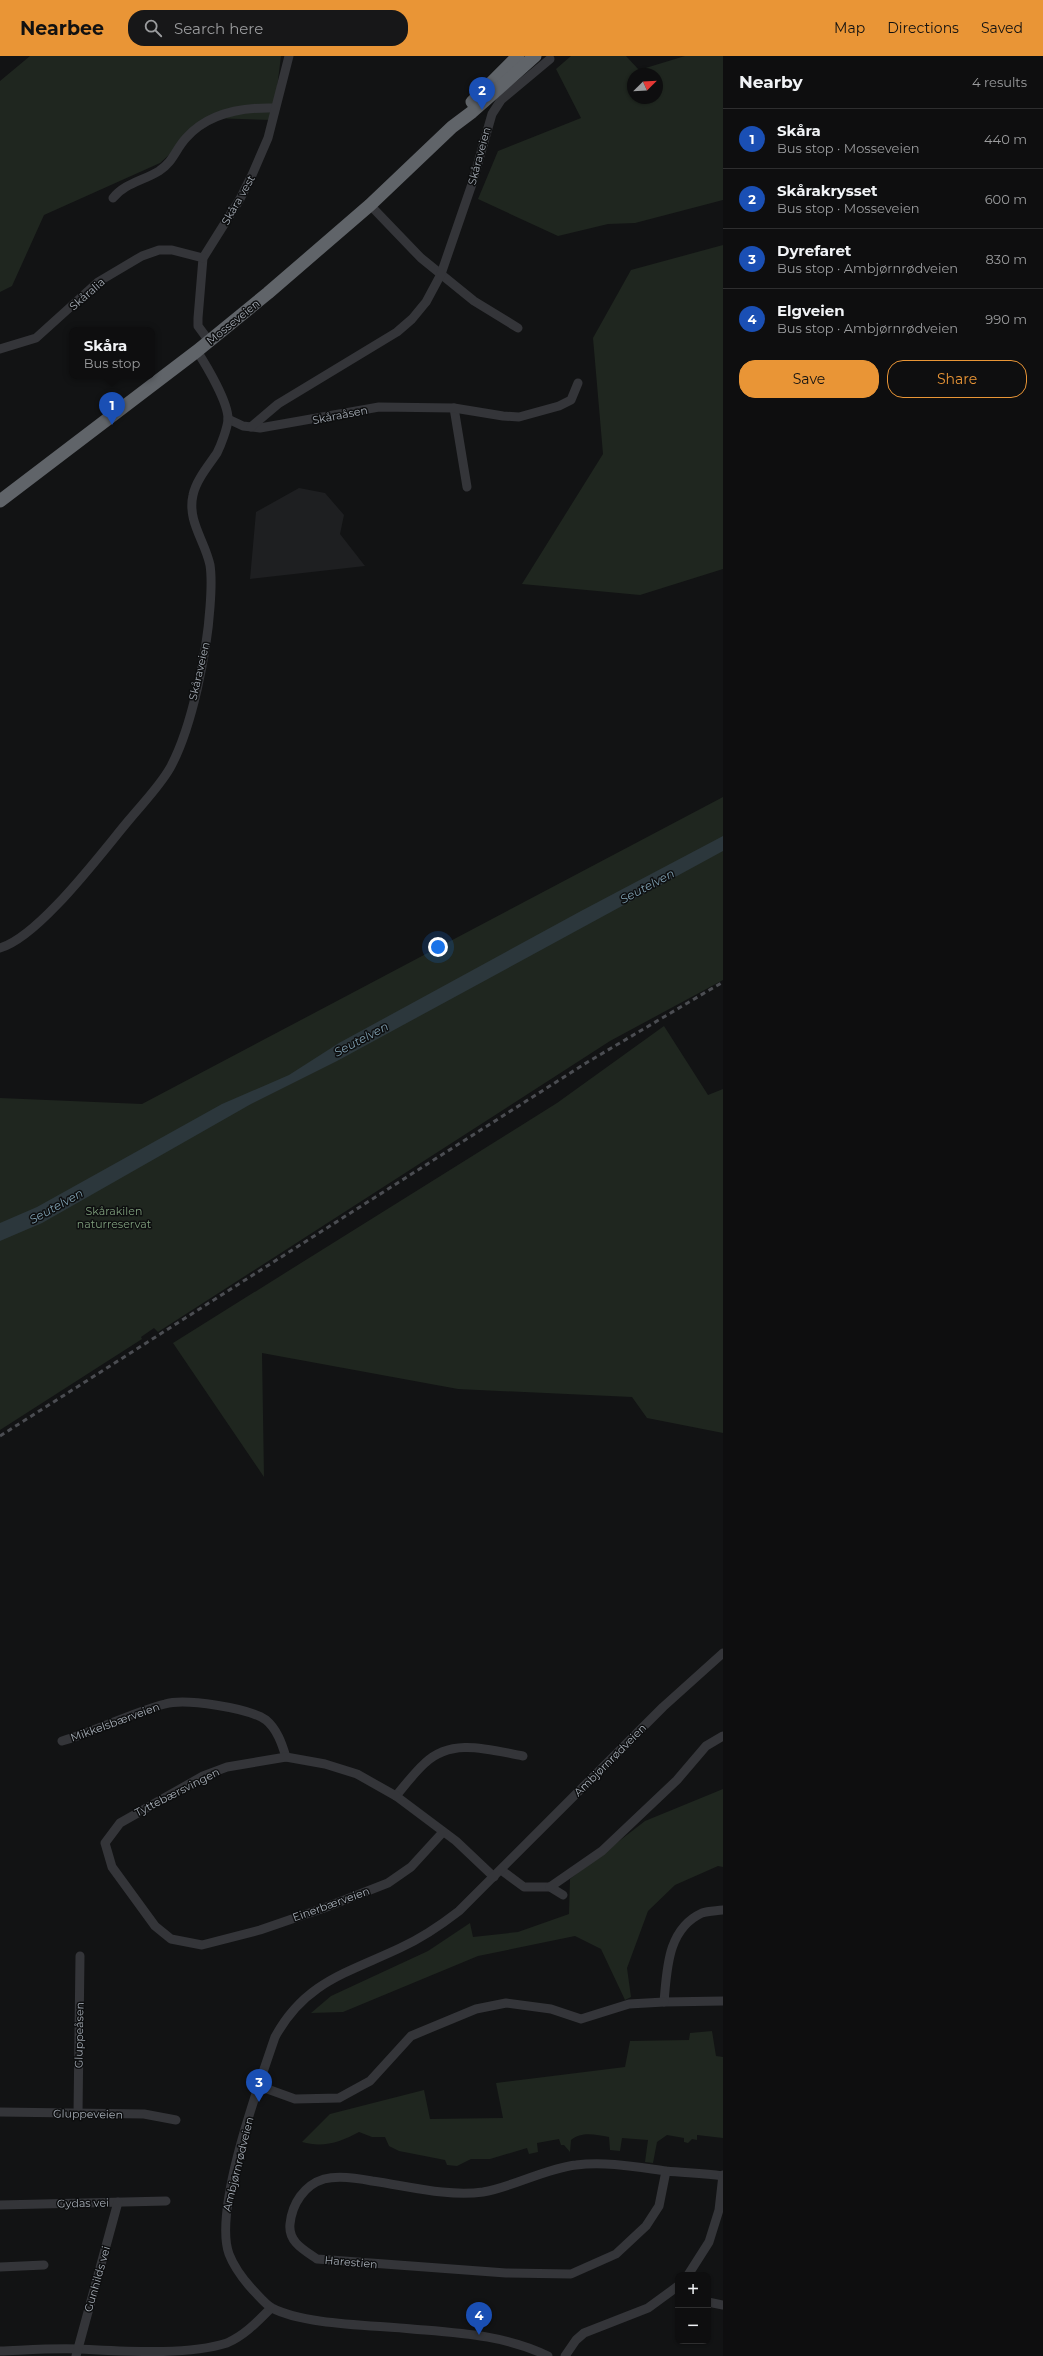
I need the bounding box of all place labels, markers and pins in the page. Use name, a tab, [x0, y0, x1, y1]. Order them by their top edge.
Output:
pin: 2	[469, 77, 495, 110]
pin: 1	[99, 392, 125, 425]
pin: 3	[246, 2069, 272, 2102]
pin: 4	[466, 2302, 492, 2335]

